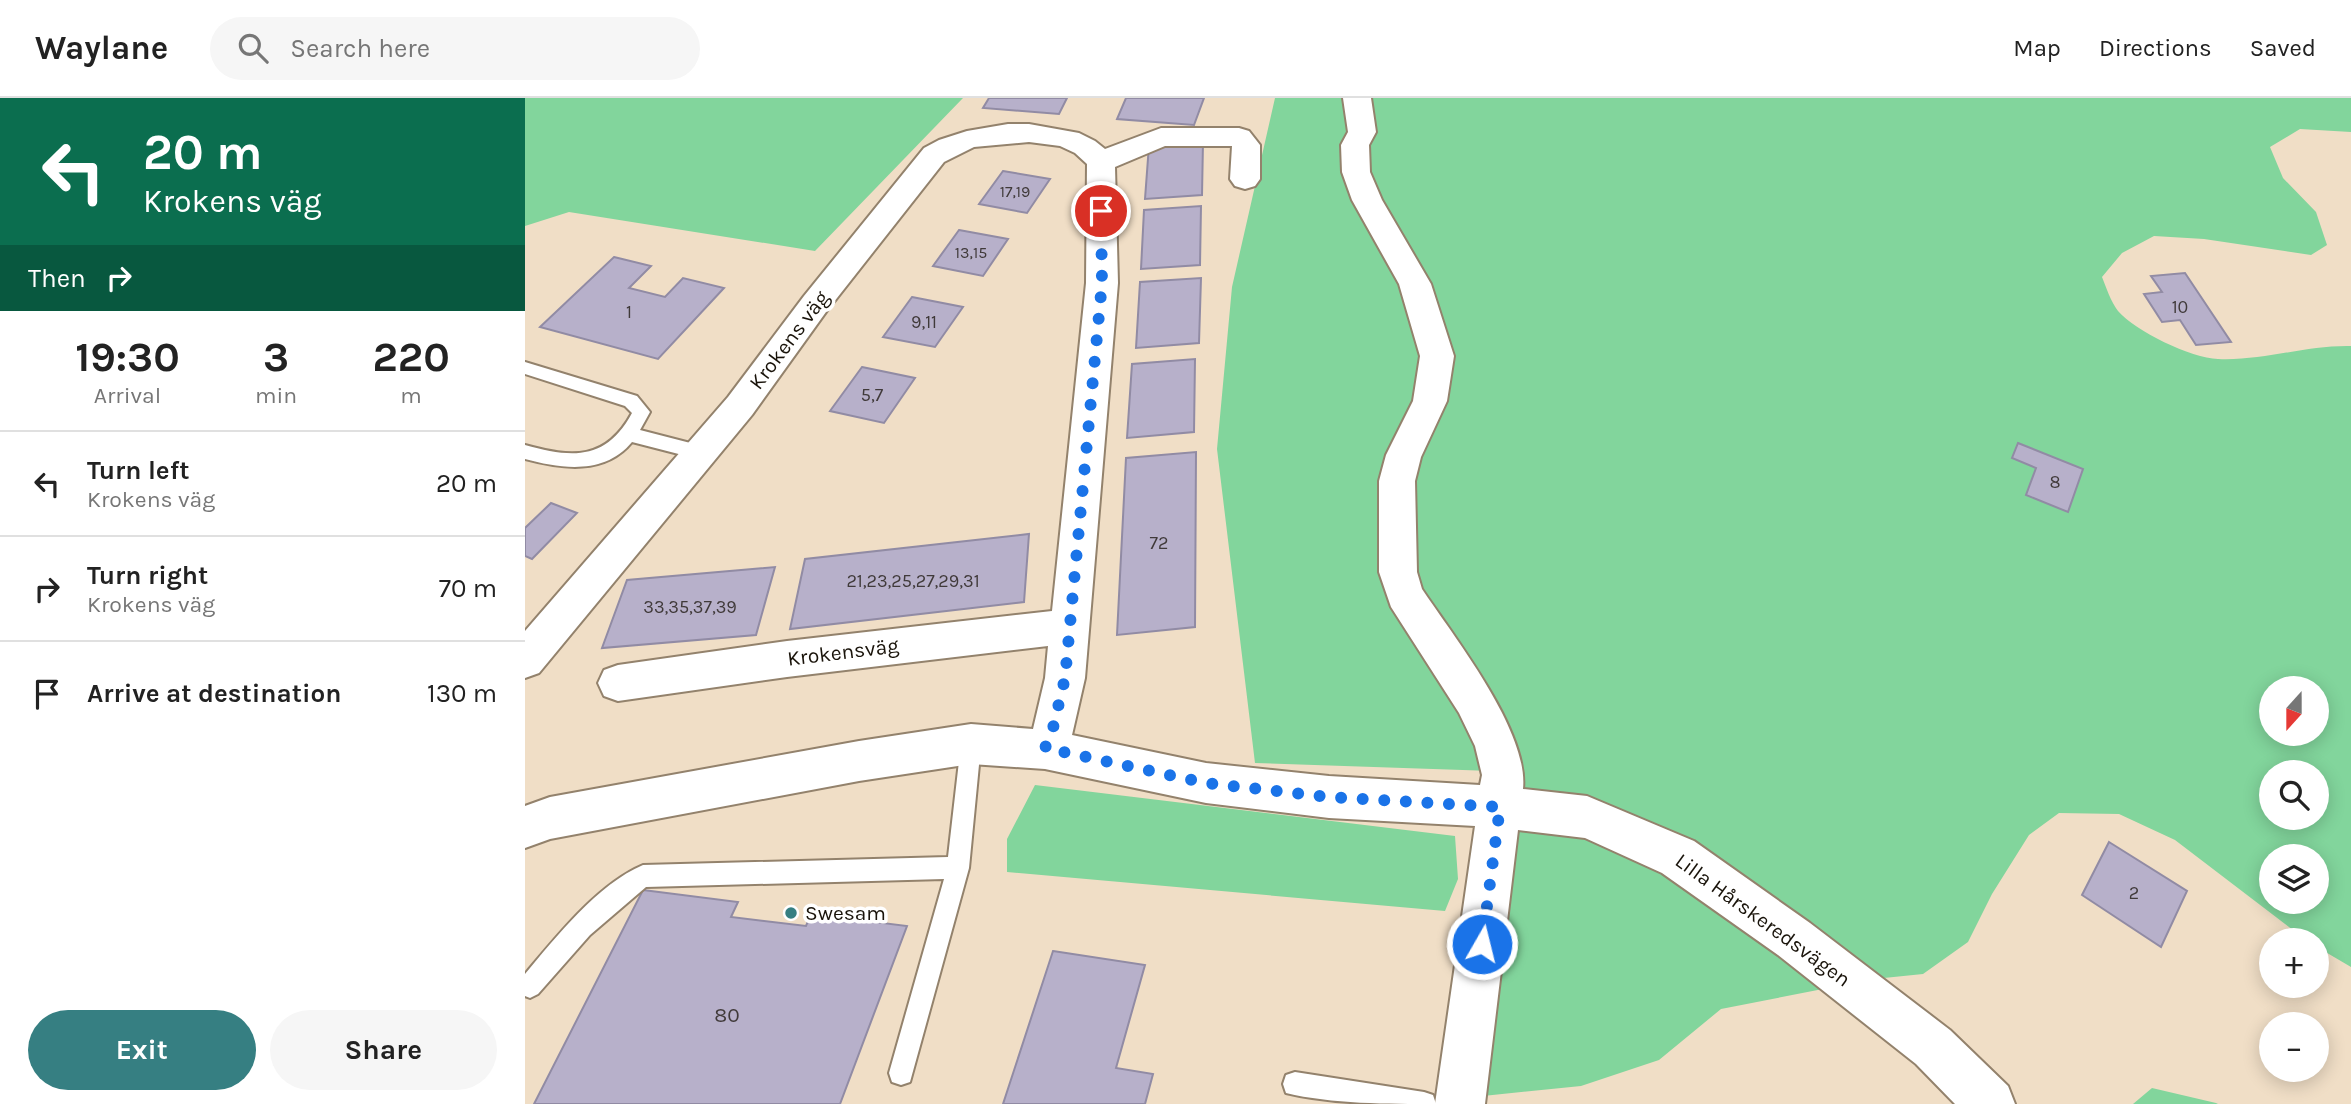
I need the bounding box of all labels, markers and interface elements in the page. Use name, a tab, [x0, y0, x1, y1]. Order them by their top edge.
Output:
search box	[210, 17, 700, 80]
text: Waylane	[35, 29, 168, 67]
icon: search	[234, 29, 272, 67]
text: Search here	[290, 33, 430, 64]
text: Map	[2013, 34, 2061, 62]
text: Directions	[2099, 34, 2212, 62]
text: Saved	[2250, 34, 2316, 62]
text: 20 m	[143, 124, 263, 181]
icon: left	[28, 126, 119, 217]
pin	[1071, 181, 1131, 241]
house number: 17,19	[1000, 182, 1030, 201]
text: Krokens väg	[143, 183, 321, 220]
icon: arrive	[1082, 192, 1120, 230]
house number: 13,15	[955, 243, 987, 262]
icon: right	[100, 259, 138, 297]
text: Then	[28, 263, 86, 294]
street label: Krokens väg	[744, 286, 834, 394]
house number: 10	[2172, 296, 2188, 318]
house number: 1	[626, 301, 632, 323]
house number: 9,11	[911, 311, 937, 333]
text: 19:30	[75, 332, 180, 382]
text: 3	[263, 332, 289, 382]
text: 220	[372, 332, 450, 382]
text: Arrival	[94, 382, 161, 409]
text: min	[255, 382, 297, 409]
text: m	[400, 382, 422, 409]
house number: 5,7	[861, 384, 884, 406]
text: Turn left	[87, 455, 189, 486]
icon: left	[28, 465, 66, 503]
text: 20 m	[436, 468, 497, 499]
house number: 8	[2049, 471, 2061, 493]
text: Krokens väg	[87, 486, 215, 513]
house number: 72	[1150, 532, 1168, 554]
text: Turn right	[87, 560, 208, 591]
icon: right	[28, 570, 66, 608]
house number: 21,23,25,27,29,31	[846, 570, 980, 592]
text: 70 m	[439, 573, 497, 604]
text: Krokens väg	[87, 591, 215, 618]
house number: 33,35,37,39	[643, 596, 737, 618]
street label: Krokensväg	[786, 633, 900, 671]
icon: arrive	[28, 675, 66, 713]
north arrow	[2259, 676, 2329, 746]
map controls	[2259, 676, 2329, 1082]
text: Arrive at destination	[87, 678, 341, 709]
text: 130 m	[427, 678, 497, 709]
button: search	[2259, 760, 2329, 830]
button: layers	[2259, 844, 2329, 914]
street label: Lilla Hårskeredsvägen	[1671, 848, 1855, 992]
house number: 2	[2129, 882, 2139, 904]
place label: Swesam	[805, 901, 886, 925]
marker: Swesam	[783, 905, 799, 921]
position arrow	[1445, 907, 1519, 981]
button: +	[2259, 928, 2329, 998]
house number: 80	[714, 1003, 740, 1027]
button: Exit	[28, 1010, 256, 1090]
button: Share	[270, 1010, 497, 1090]
button: −	[2259, 1012, 2329, 1082]

